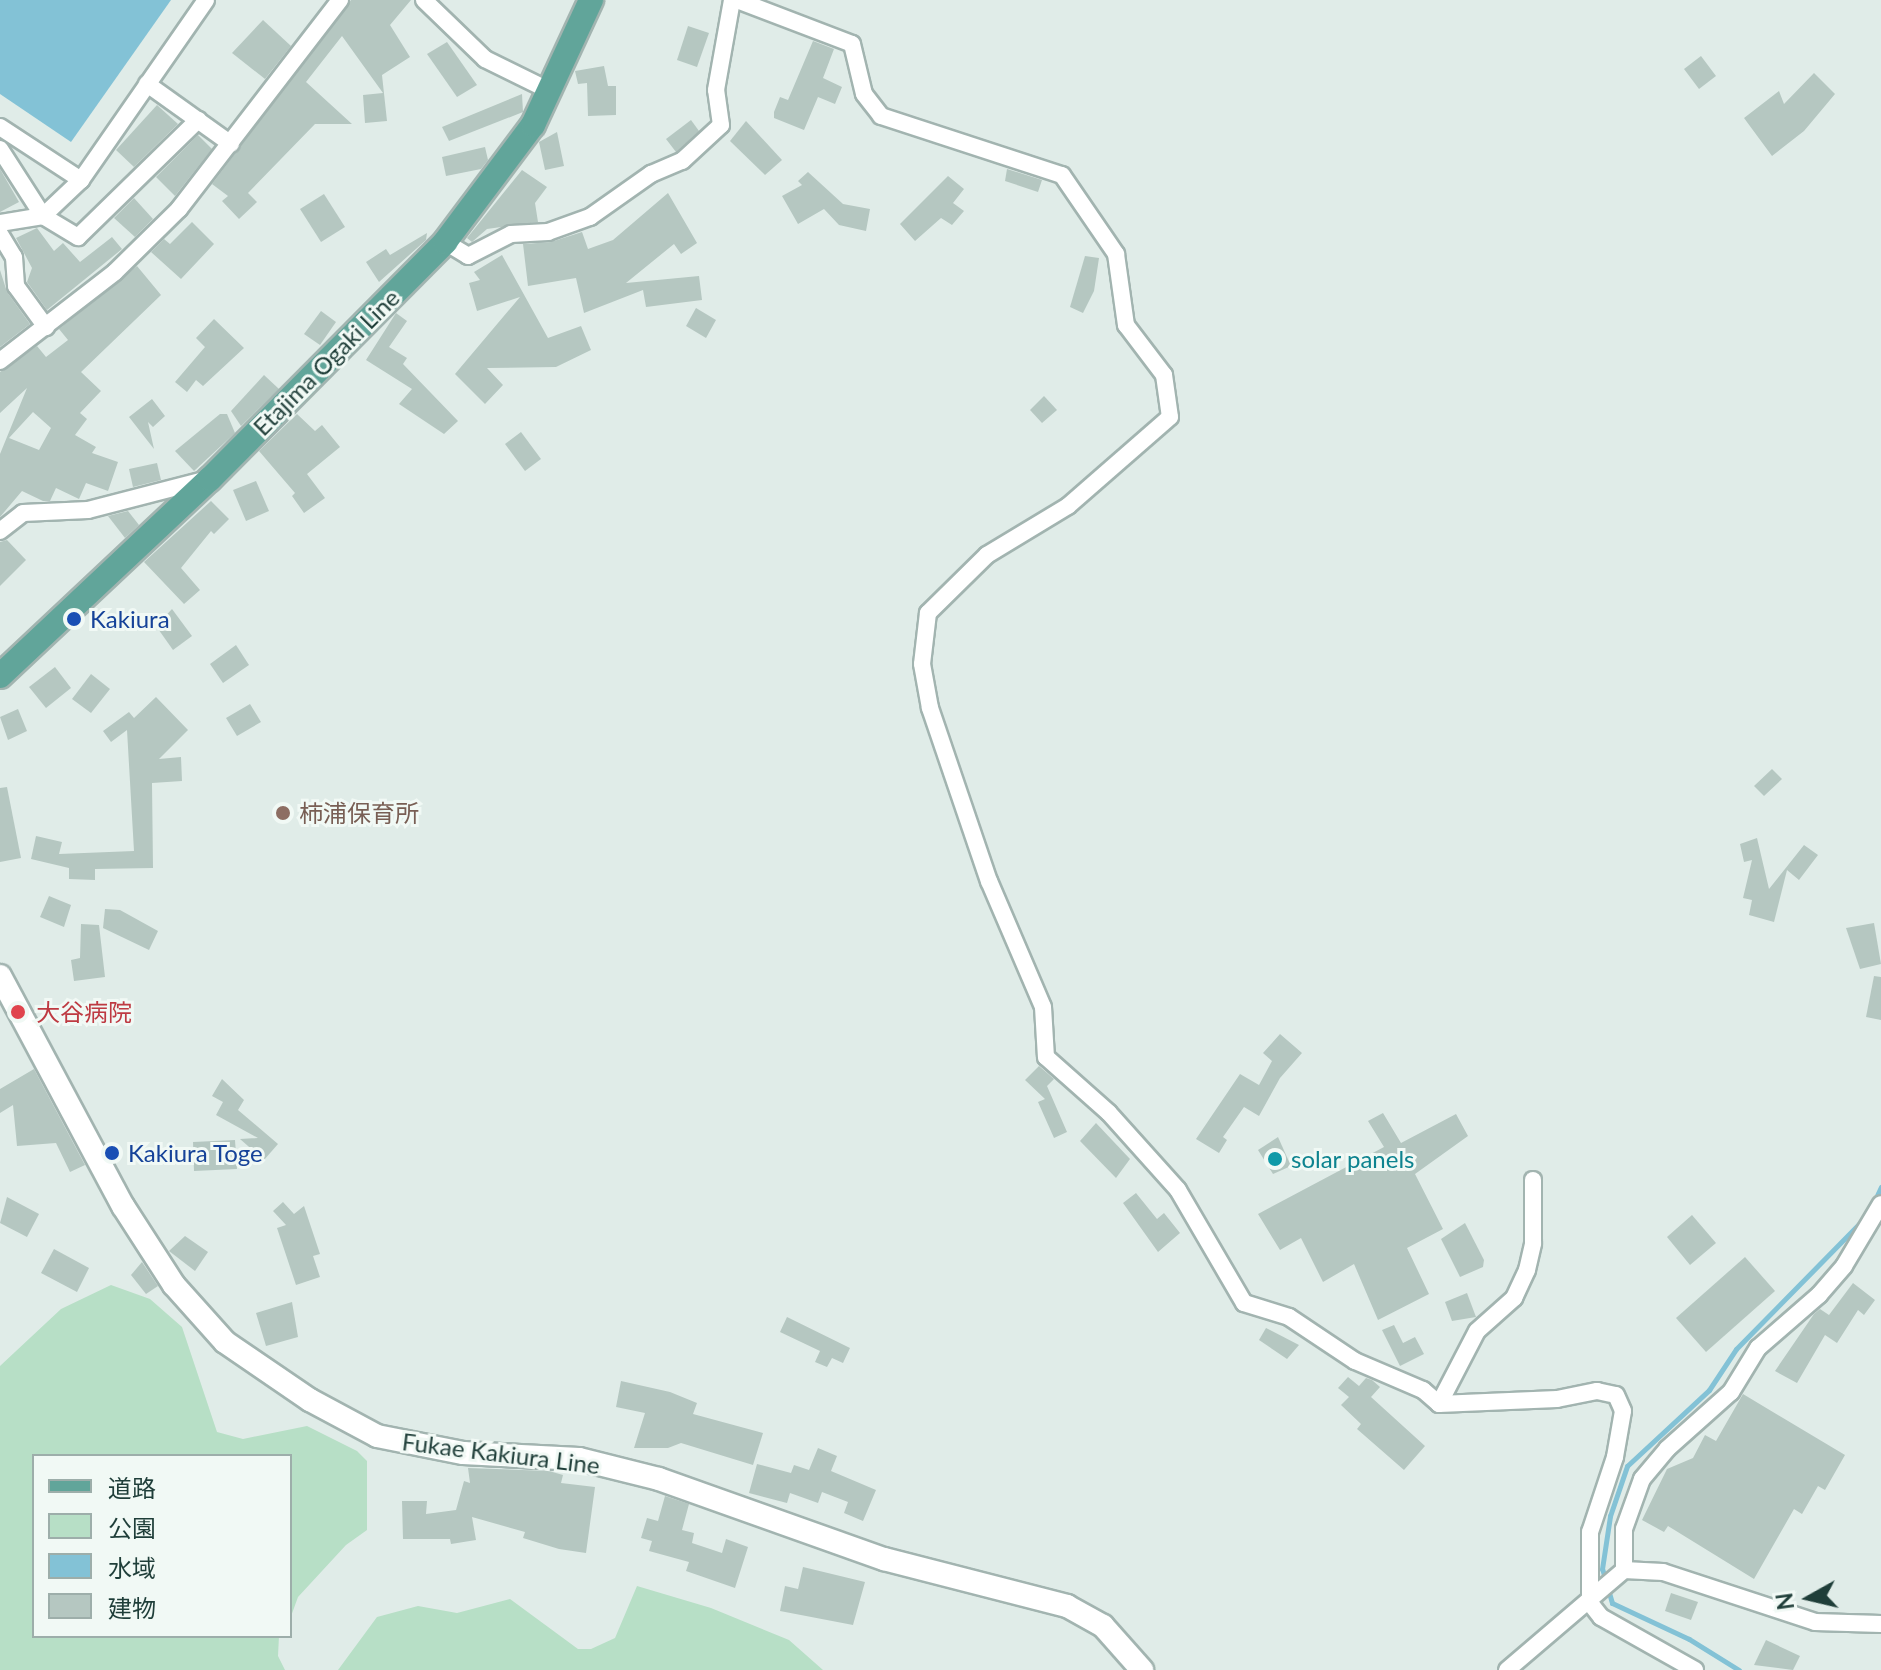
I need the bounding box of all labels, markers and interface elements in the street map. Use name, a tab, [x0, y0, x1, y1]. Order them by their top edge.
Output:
street label: Etajima Ogaki Line	[247, 283, 405, 441]
place label: Kakiura	[90, 605, 170, 633]
marker: Kakiura	[65, 610, 83, 628]
place label: 柿浦保育所	[299, 799, 419, 827]
marker: 柿浦保育所	[274, 804, 292, 822]
place label: 大谷病院	[36, 998, 132, 1026]
marker: 大谷病院	[7, 1001, 29, 1023]
place label: Kakiura Toge	[128, 1139, 263, 1167]
marker: Kakiura Toge	[103, 1144, 121, 1162]
place label: solar panels	[1291, 1145, 1415, 1173]
marker: solar panels	[1266, 1150, 1284, 1168]
street label: Fukae Kakiura Line	[401, 1427, 601, 1479]
legend	[32, 1454, 292, 1638]
text: 道路	[108, 1473, 156, 1502]
text: 公園	[108, 1513, 156, 1542]
text: 水域	[108, 1553, 156, 1582]
north arrow	[1769, 1558, 1849, 1638]
text: N	[1770, 1591, 1799, 1612]
text: 建物	[108, 1593, 156, 1622]

